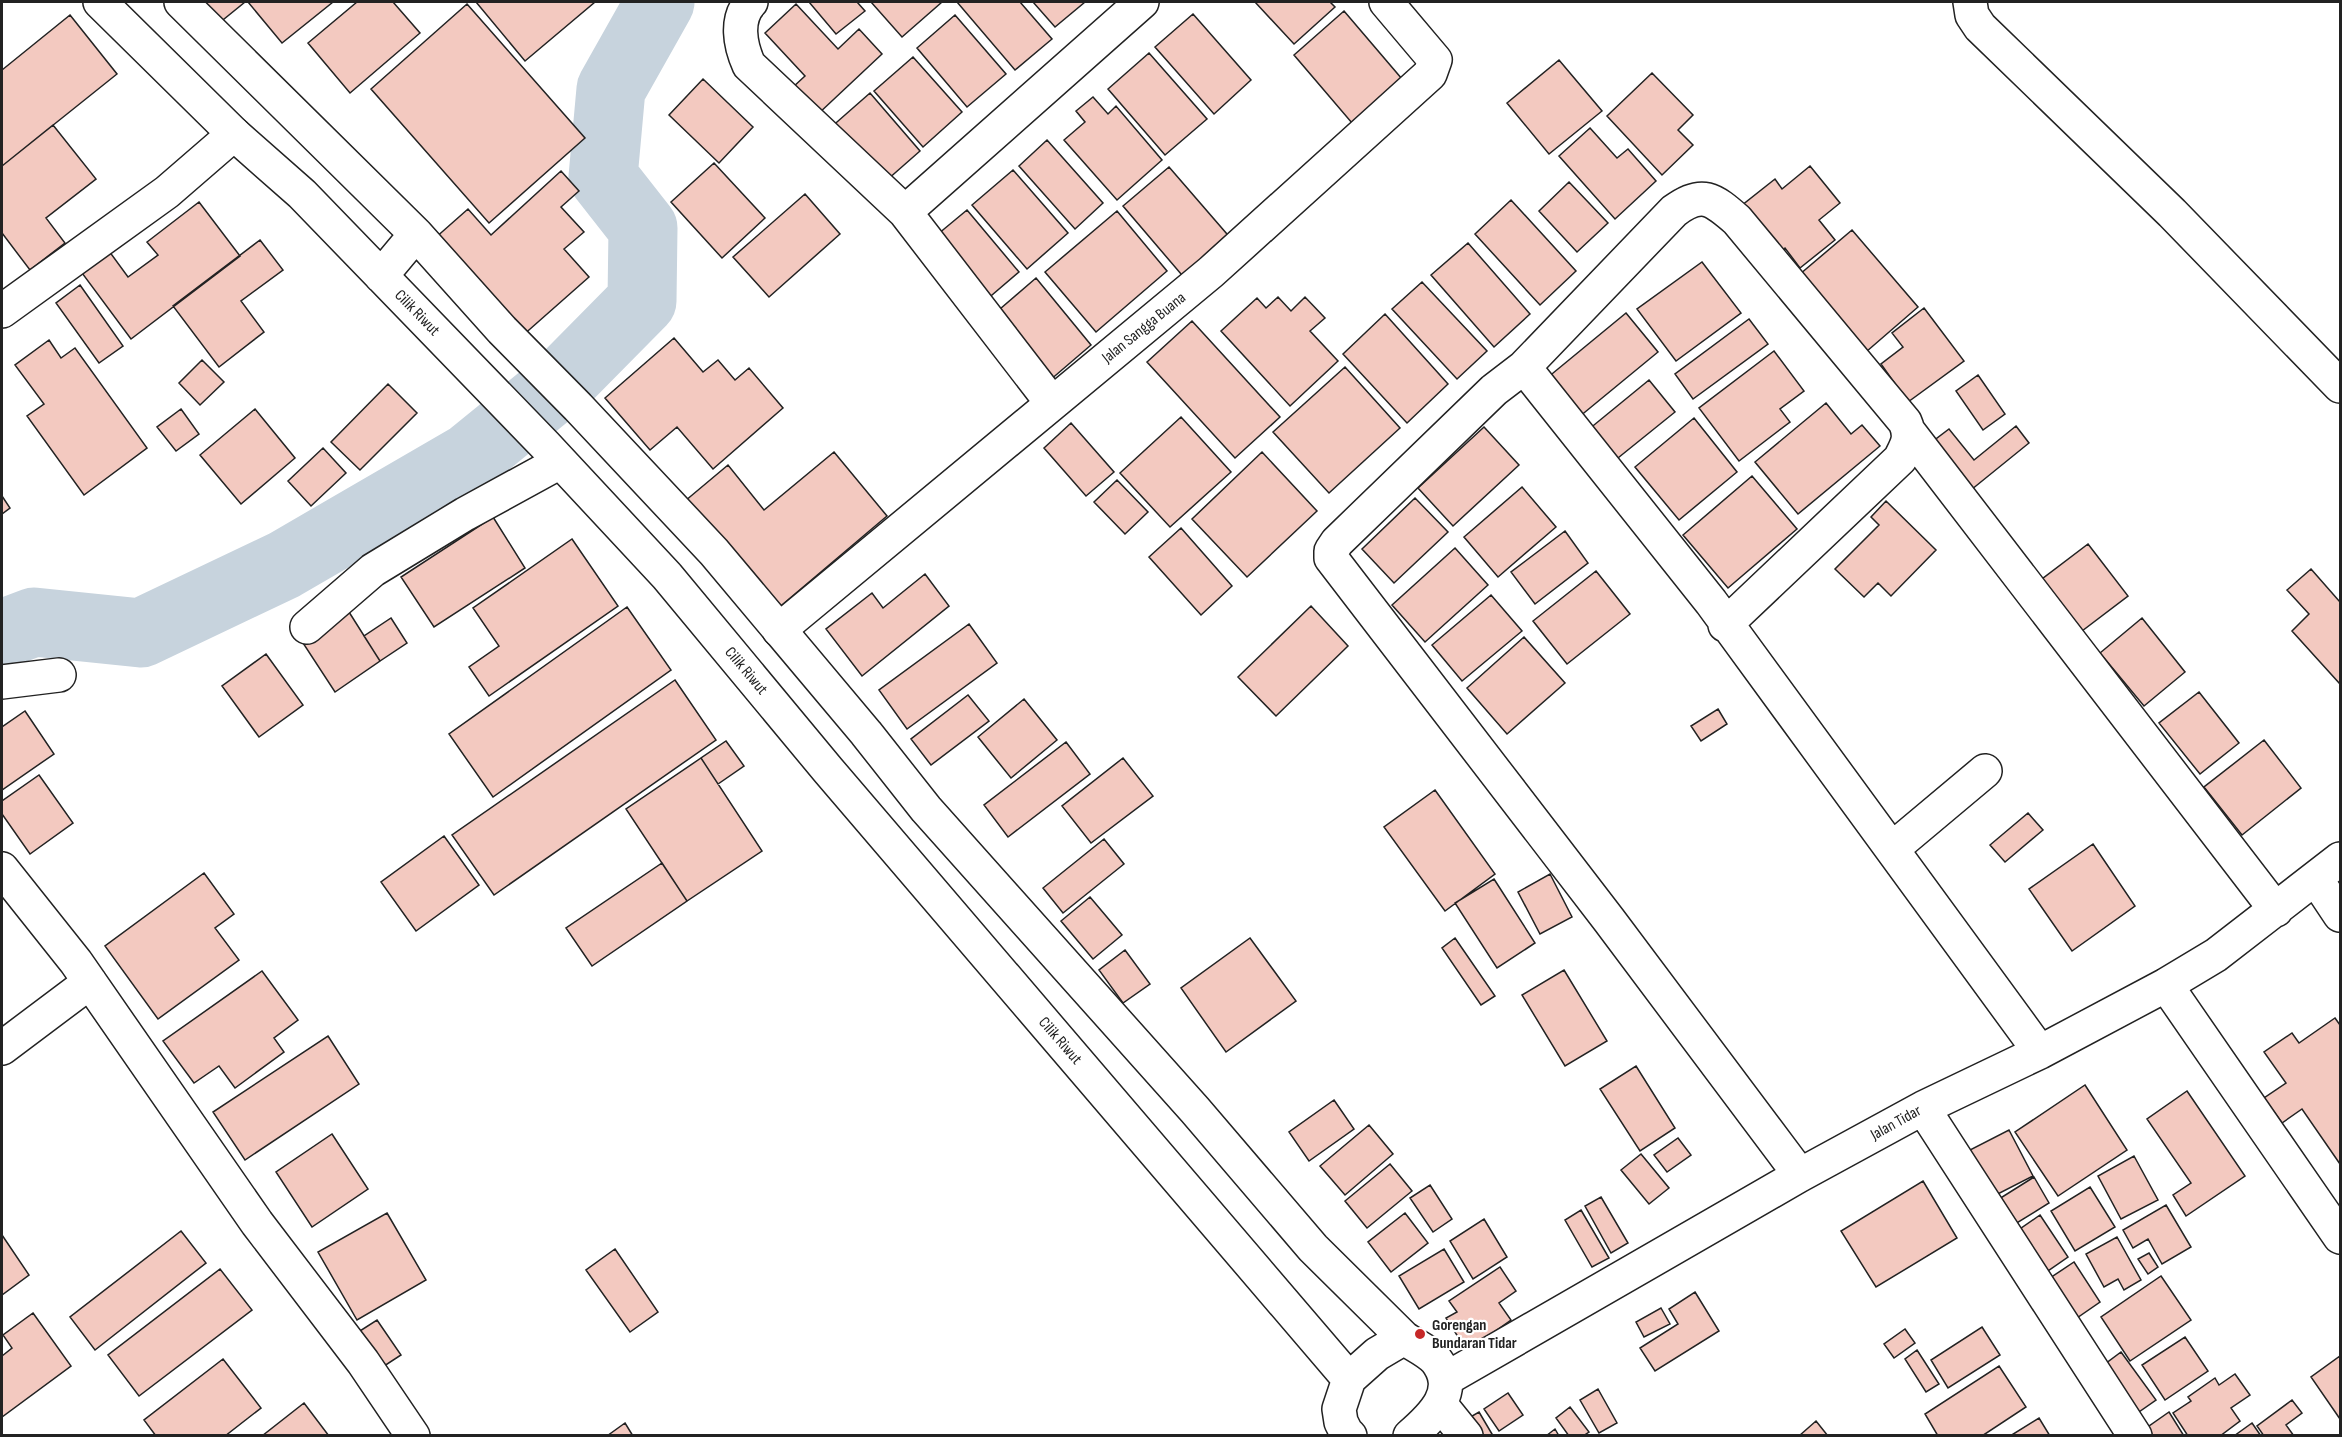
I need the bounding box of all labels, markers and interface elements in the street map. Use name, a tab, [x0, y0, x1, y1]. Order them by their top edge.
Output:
street label: Cilik Riwut	[391, 286, 444, 340]
street label: Jalan Sangga Buana	[1098, 288, 1190, 368]
street label: Cilik Riwut	[721, 643, 772, 699]
street label: Cilik Riwut	[1034, 1013, 1086, 1069]
street label: Jalan Tidar	[1867, 1101, 1925, 1145]
place label: Gorengan Bundaran Tidar	[1432, 1316, 1517, 1353]
marker: Gorengan Bundaran Tidar	[1413, 1327, 1427, 1341]

